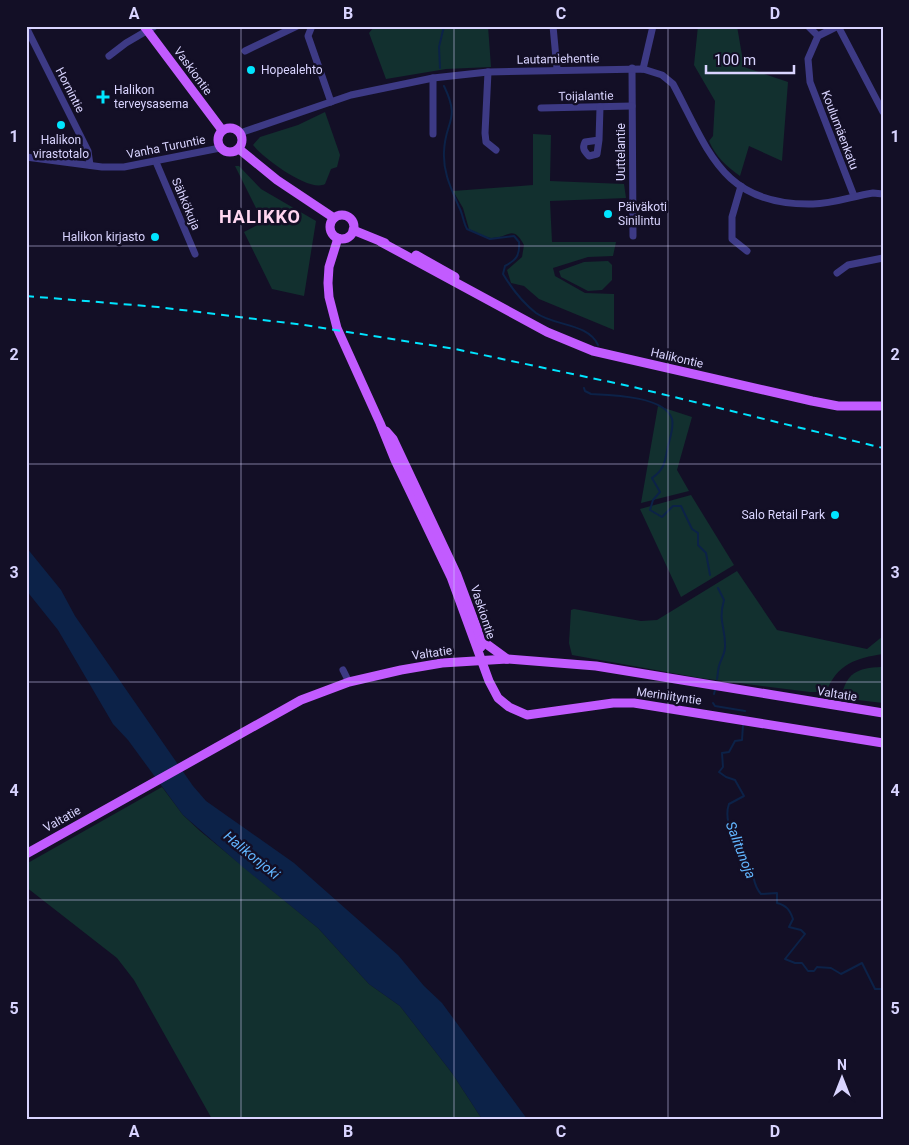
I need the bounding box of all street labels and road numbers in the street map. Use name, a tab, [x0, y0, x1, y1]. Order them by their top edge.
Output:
street label: Vaskiontie	[171, 44, 215, 98]
street label: Lautamiehentie	[517, 51, 599, 67]
street label: Hornintie	[53, 65, 87, 115]
street label: Koulumäenkatu	[818, 88, 862, 172]
street label: Toijalantie	[558, 89, 614, 103]
street label: Uuttelantie	[614, 123, 628, 181]
street label: Vanha Turuntie	[125, 132, 207, 162]
street label: Sähkökuja	[169, 176, 203, 232]
street label: Halikontie	[649, 345, 705, 371]
street label: Vaskiontie	[468, 583, 498, 641]
street label: Valtatie	[411, 643, 453, 663]
street label: Meriniityntie	[635, 684, 703, 708]
street label: Valtatie	[816, 684, 858, 704]
street label: Valtatie	[41, 803, 83, 835]

